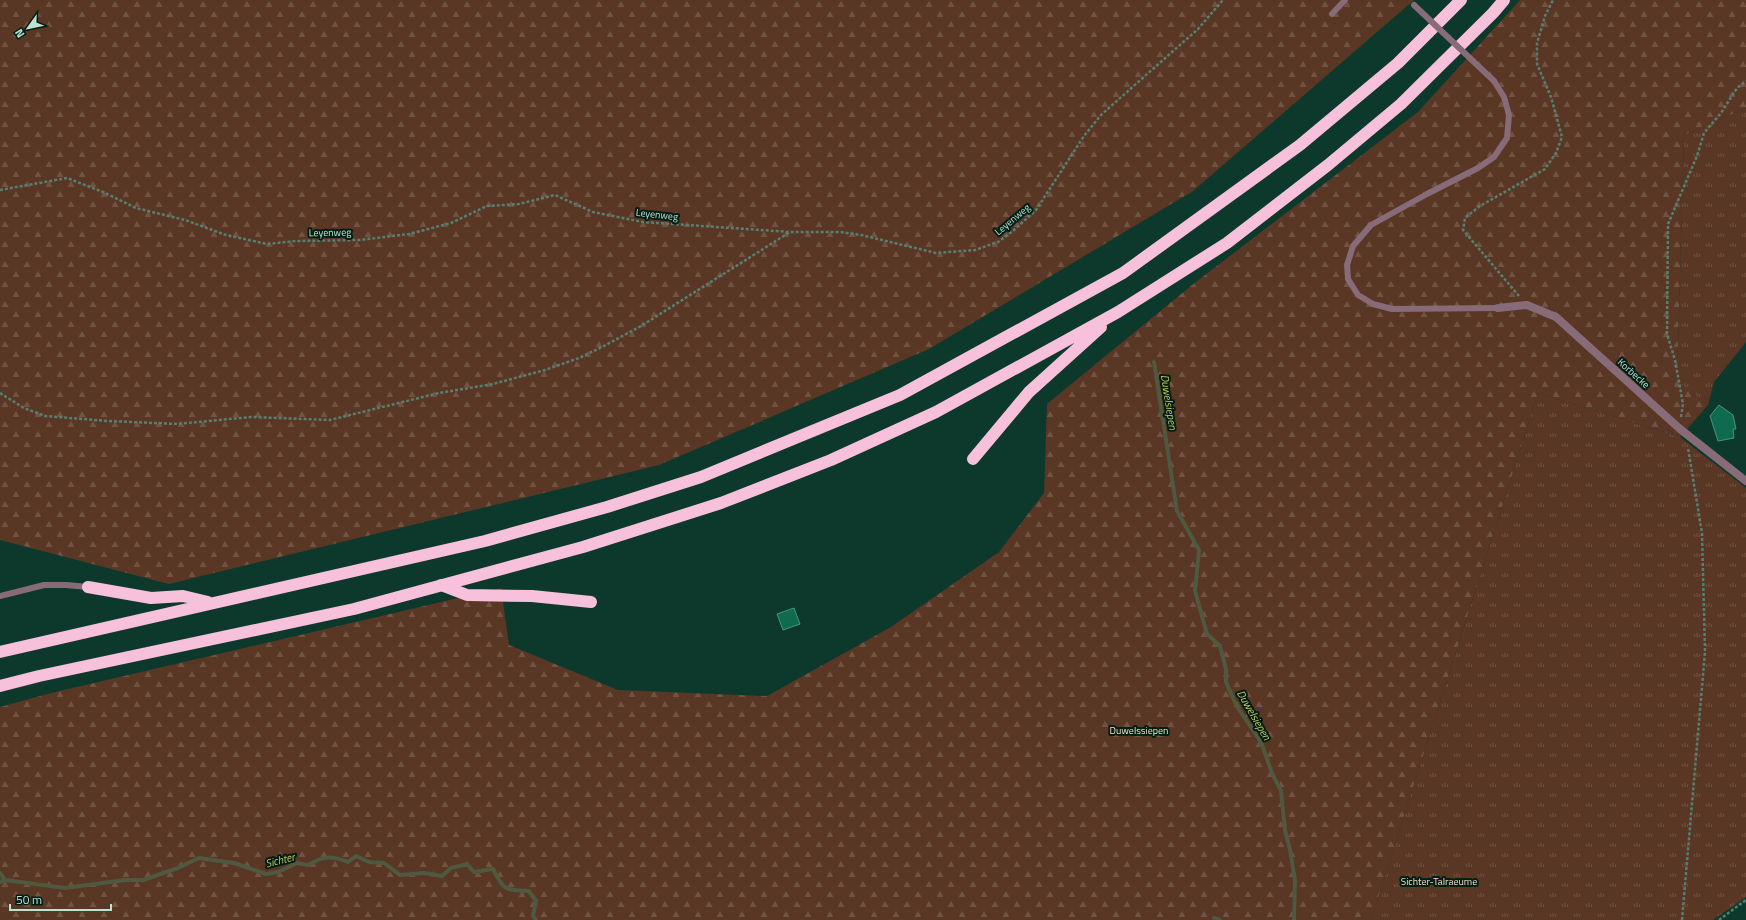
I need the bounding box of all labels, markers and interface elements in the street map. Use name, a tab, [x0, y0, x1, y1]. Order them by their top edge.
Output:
north arrow	[8, 8, 48, 48]
text: N	[11, 26, 28, 41]
street label: Leyenweg	[991, 200, 1033, 239]
street label: Leyenweg	[635, 205, 679, 224]
street label: Leyenweg	[309, 225, 351, 240]
street label: Korbecke	[1614, 355, 1653, 392]
water label: Duwelsiepen	[1157, 373, 1181, 431]
water label: Duwelsiepen	[1233, 687, 1275, 744]
park label: Duwelssiepen	[1110, 723, 1168, 738]
water label: Sichter	[264, 848, 298, 871]
park label: Sichter-Talraeume	[1401, 874, 1477, 889]
scale bar	[10, 886, 111, 912]
text: 50 m	[16, 890, 42, 909]

